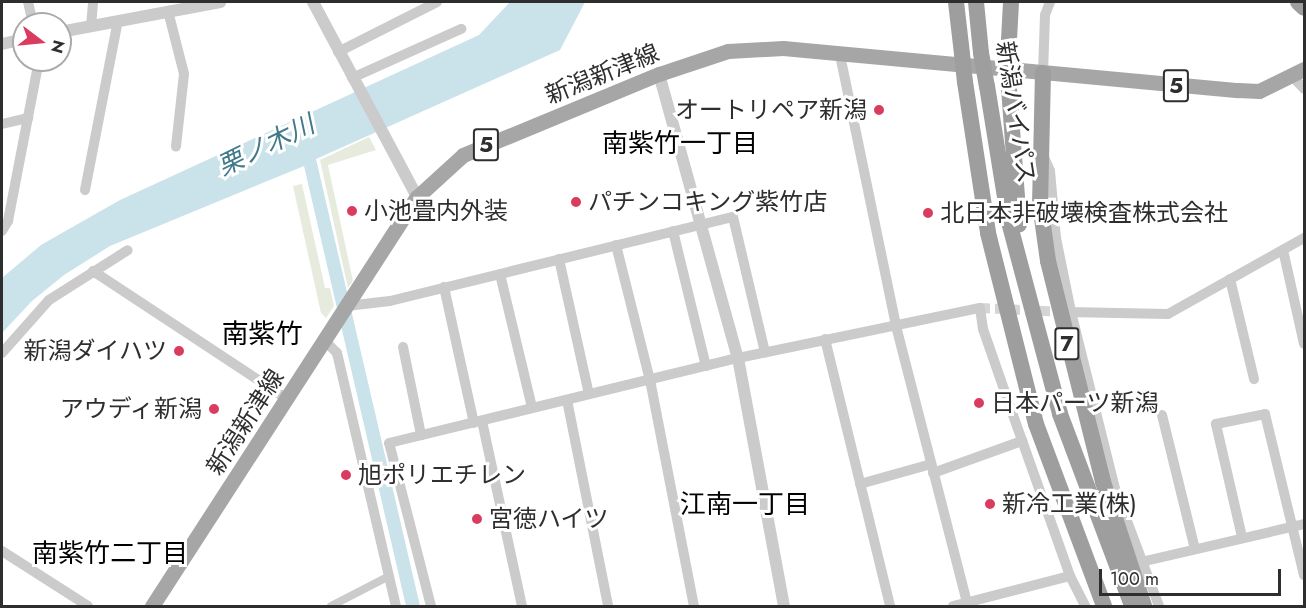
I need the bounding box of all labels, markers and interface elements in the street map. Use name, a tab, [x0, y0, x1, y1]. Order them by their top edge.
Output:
north arrow	[12, 12, 72, 72]
text: N	[45, 37, 71, 56]
street label: 新潟新津線	[541, 38, 663, 110]
street label: 新潟バイパス	[991, 39, 1041, 185]
road number: 5	[1162, 67, 1190, 105]
place label: オートリペア新潟	[675, 96, 867, 124]
marker: オートリペア新潟	[872, 103, 886, 117]
water label: 栗ノ木川	[212, 109, 320, 183]
road number: 5	[472, 126, 500, 164]
district label: 南紫竹一丁目	[602, 128, 758, 160]
place label: パチンコキング紫竹店	[588, 188, 828, 216]
marker: パチンコキング紫竹店	[569, 195, 583, 209]
place label: 小池畳内外装	[364, 197, 508, 225]
place label: 北日本非破壊検査株式会社	[940, 199, 1228, 227]
marker: 小池畳内外装	[345, 204, 359, 218]
marker: 北日本非破壊検査株式会社	[921, 206, 935, 220]
district label: 南紫竹	[222, 318, 302, 350]
road number: 7	[1054, 325, 1080, 363]
place label: 新潟ダイハツ	[23, 337, 167, 365]
marker: 新潟ダイハツ	[172, 344, 186, 358]
street label: 新潟新津線	[200, 364, 290, 480]
place label: 日本パーツ新潟	[991, 389, 1159, 417]
place label: アウディ新潟	[58, 395, 202, 423]
marker: 日本パーツ新潟	[972, 396, 986, 410]
marker: アウディ新潟	[207, 402, 221, 416]
place label: 旭ポリエチレン	[358, 461, 526, 489]
marker: 旭ポリエチレン	[339, 468, 353, 482]
district label: 江南一丁目	[680, 489, 810, 521]
place label: 新冷工業(株)	[1002, 490, 1137, 518]
marker: 新冷工業(株)	[983, 497, 997, 511]
place label: 宮徳ハイツ	[489, 505, 609, 533]
marker: 宮徳ハイツ	[470, 512, 484, 526]
district label: 南紫竹二丁目	[32, 538, 188, 570]
scale bar	[1102, 557, 1284, 595]
text: 100 m	[1110, 566, 1159, 592]

